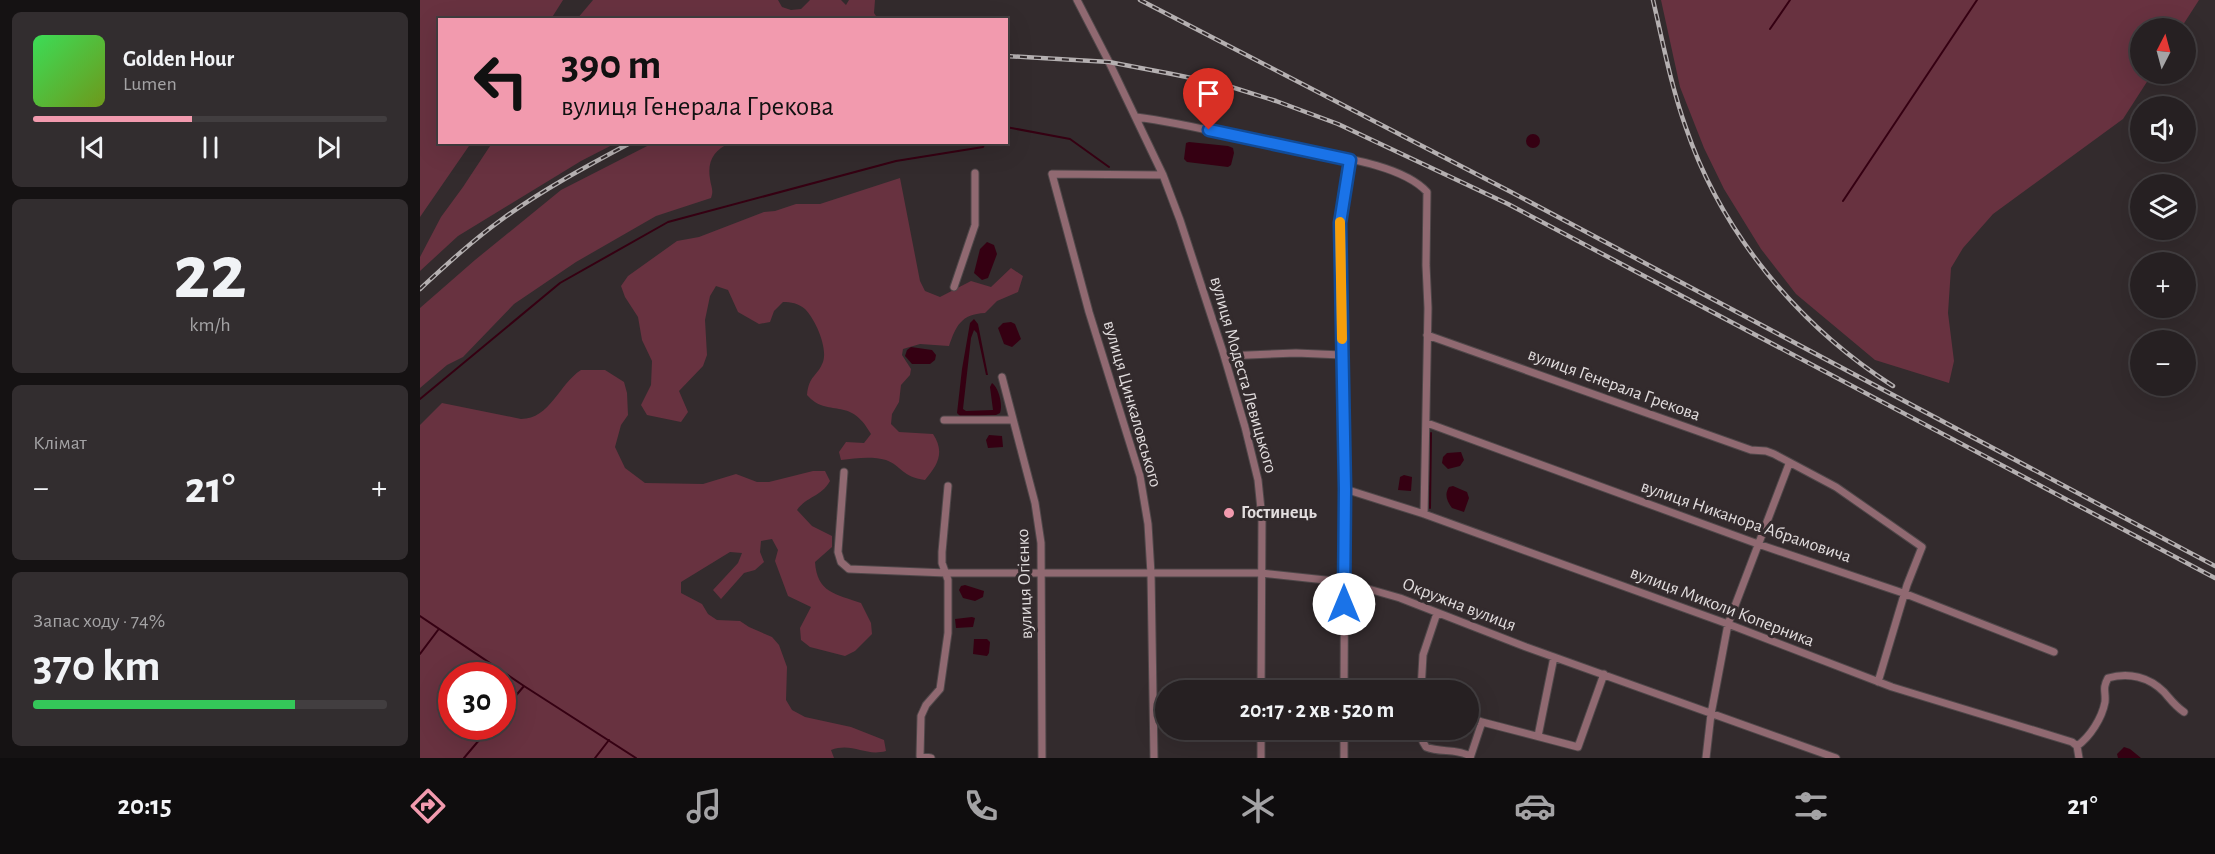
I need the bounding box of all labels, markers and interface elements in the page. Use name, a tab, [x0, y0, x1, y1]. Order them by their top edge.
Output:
north arrow	[2130, 18, 2196, 84]
map controls	[2130, 18, 2196, 396]
icon: left	[462, 42, 540, 120]
text: 390 m	[561, 44, 662, 86]
text: Golden Hour	[123, 48, 234, 70]
pin	[1183, 68, 1234, 130]
text: Lumen	[123, 74, 177, 94]
icon: arrive	[1192, 77, 1225, 110]
text: вулиця Генерала Грекова	[561, 93, 834, 120]
button: sound	[2130, 96, 2196, 162]
icon: previous	[76, 131, 109, 164]
icon: pause	[194, 131, 227, 164]
icon: next	[312, 131, 345, 164]
button: layers	[2130, 174, 2196, 240]
text: 22	[173, 235, 247, 313]
button: +	[2130, 252, 2196, 318]
street label: вулиця Модеста Левицького	[1206, 275, 1280, 475]
text: km/h	[189, 315, 231, 335]
street label: вулиця Цинкаловського	[1100, 319, 1164, 489]
button: −	[2130, 330, 2196, 396]
street label: вулиця Генерала Грекова	[1525, 345, 1703, 425]
text: Клімат	[33, 433, 87, 453]
text: 21°	[185, 466, 235, 511]
text: −	[33, 472, 49, 505]
text: +	[371, 472, 387, 505]
street label: вулиця Никанора Абрамовича	[1639, 477, 1854, 567]
place label: Гостинець	[1241, 504, 1317, 522]
marker: Гостинець	[1222, 506, 1236, 520]
street label: вулиця Огієнко	[1014, 528, 1036, 640]
street label: вулиця Миколи Коперника	[1628, 564, 1816, 650]
position arrow	[1312, 572, 1376, 636]
street label: Окружна вулиця	[1399, 575, 1519, 635]
text: Запас ходу · 74%	[33, 611, 165, 631]
text: 370 km	[33, 644, 161, 689]
speed limit sign: 30	[438, 662, 516, 740]
text: 20:17 · 2 хв · 520 m	[1240, 699, 1394, 721]
icon: directions	[407, 785, 449, 827]
icon: music	[683, 785, 725, 827]
icon: phone	[960, 785, 1002, 827]
icon: climate	[1237, 785, 1279, 827]
icon: car	[1514, 785, 1556, 827]
icon: filters	[1790, 785, 1832, 827]
text: 20:15	[117, 792, 172, 819]
text: 21°	[2067, 792, 2098, 819]

